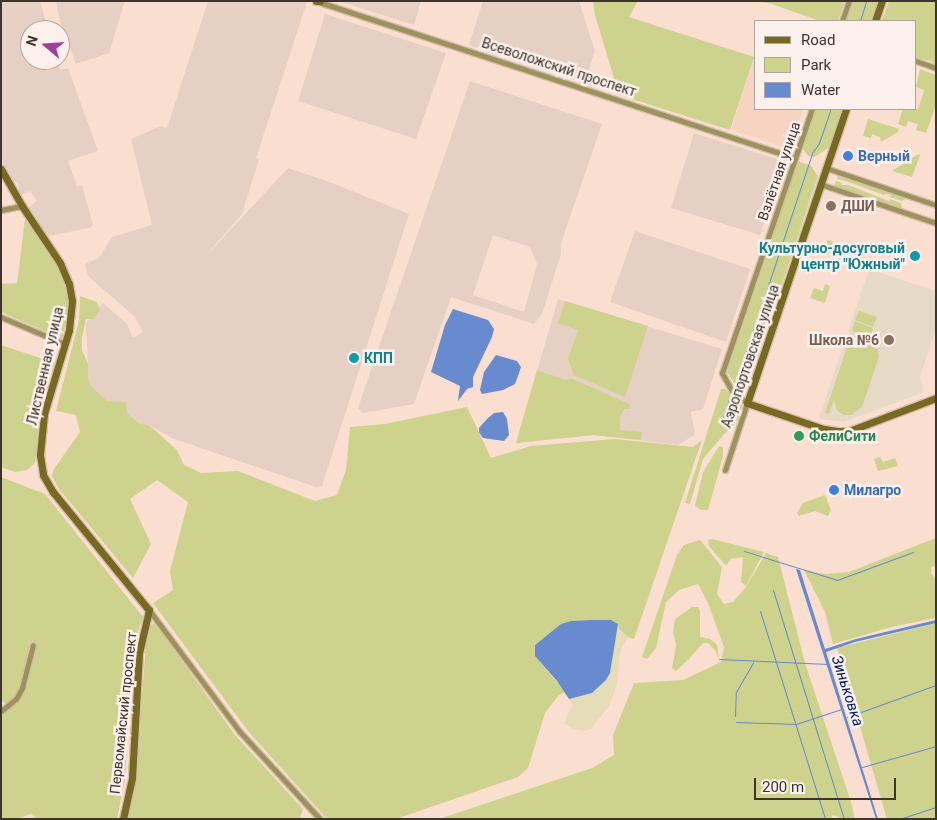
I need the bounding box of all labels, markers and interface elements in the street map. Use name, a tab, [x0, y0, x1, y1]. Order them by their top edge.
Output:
north arrow	[20, 20, 70, 70]
legend	[754, 20, 917, 110]
text: Road	[801, 31, 835, 49]
text: N	[23, 34, 41, 48]
street label: Всеволожский проспект	[480, 34, 638, 100]
text: Park	[801, 56, 831, 74]
text: Water	[801, 81, 840, 99]
street label: Взлётная улица	[754, 119, 804, 223]
place label: Верный	[858, 148, 910, 164]
marker: Верный	[842, 150, 854, 162]
place label: ДШИ	[841, 198, 875, 214]
marker: ДШИ	[825, 200, 837, 212]
place label: Культурно-досуговый центр "Южный"	[759, 240, 905, 272]
marker: Культурно-досуговый центр "Южный"	[909, 250, 921, 262]
street label: Аэропортовская улица	[718, 282, 782, 430]
street label: Лиственная улица	[23, 305, 67, 427]
place label: Школа №6	[809, 332, 879, 348]
marker: Школа №6	[883, 334, 895, 346]
place label: КПП	[364, 350, 393, 366]
marker: КПП	[348, 352, 360, 364]
place label: ФелиСити	[809, 428, 876, 444]
marker: ФелиСити	[793, 430, 805, 442]
place label: Милагро	[844, 482, 901, 498]
marker: Милагро	[828, 484, 840, 496]
street label: Первомайский проспект	[106, 631, 140, 795]
water label: Зиньковка	[827, 653, 867, 729]
scale bar	[757, 768, 900, 800]
text: 200 m	[762, 778, 804, 796]

